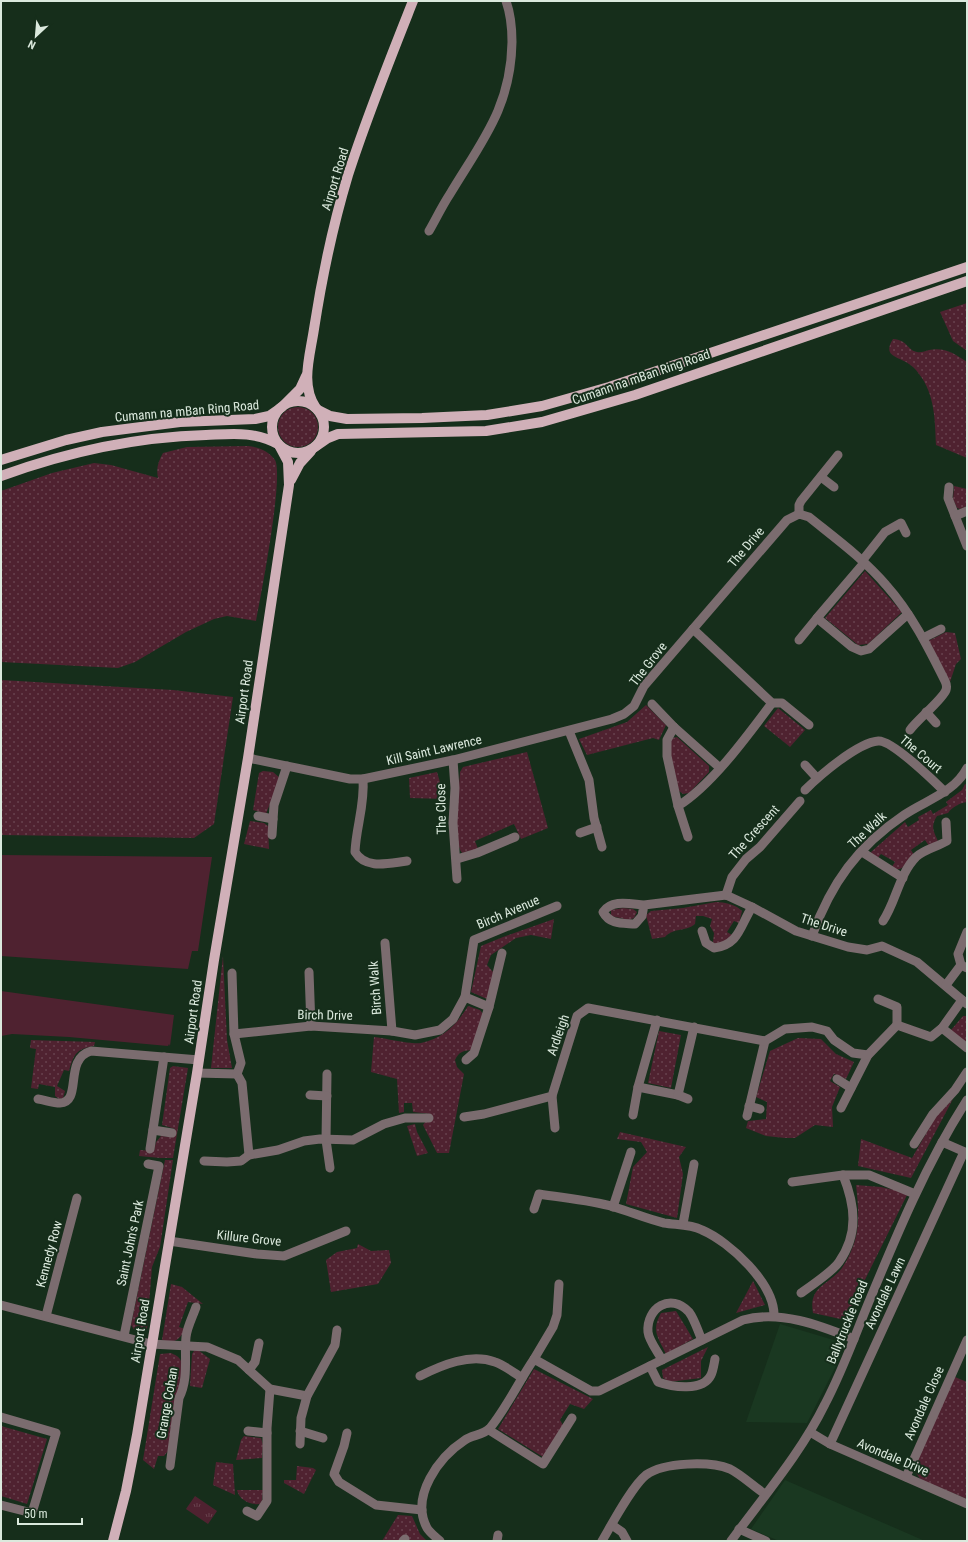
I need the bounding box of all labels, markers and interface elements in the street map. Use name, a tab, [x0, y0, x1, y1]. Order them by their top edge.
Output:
north arrow	[16, 16, 56, 56]
text: N	[26, 37, 38, 52]
street label: Airport Road	[318, 146, 352, 212]
street label: Cumann na mBan Ring Road	[570, 346, 712, 408]
street label: Cumann na mBan Ring Road	[114, 397, 260, 425]
street label: The Drive	[725, 524, 767, 570]
street label: The Grove	[626, 639, 670, 689]
street label: Airport Road	[232, 659, 256, 725]
street label: Kill Saint Lawrence	[385, 732, 483, 768]
street label: The Court	[897, 732, 945, 776]
street label: The Close	[433, 783, 449, 835]
street label: The Crescent	[726, 802, 782, 862]
street label: The Walk	[845, 808, 889, 851]
street label: Birch Avenue	[474, 892, 542, 932]
street label: The Drive	[799, 910, 849, 940]
street label: Birch Walk	[366, 960, 384, 1015]
street label: Airport Road	[181, 979, 205, 1045]
street label: Birch Drive	[297, 1007, 353, 1023]
street label: Ardleigh	[544, 1012, 572, 1058]
street label: Saint John's Park	[114, 1198, 146, 1287]
street label: Kennedy Row	[33, 1218, 65, 1289]
street label: Killure Grove	[216, 1227, 282, 1249]
street label: Avondale Lawn	[862, 1255, 908, 1331]
street label: Ballytruckle Road	[823, 1278, 871, 1366]
street label: Airport Road	[128, 1298, 152, 1364]
street label: Avondale Close	[901, 1364, 947, 1442]
street label: Grange Cohan	[153, 1366, 181, 1440]
street label: Avondale Drive	[855, 1435, 931, 1479]
scale bar	[18, 1500, 82, 1526]
text: 50 m	[24, 1507, 48, 1521]

